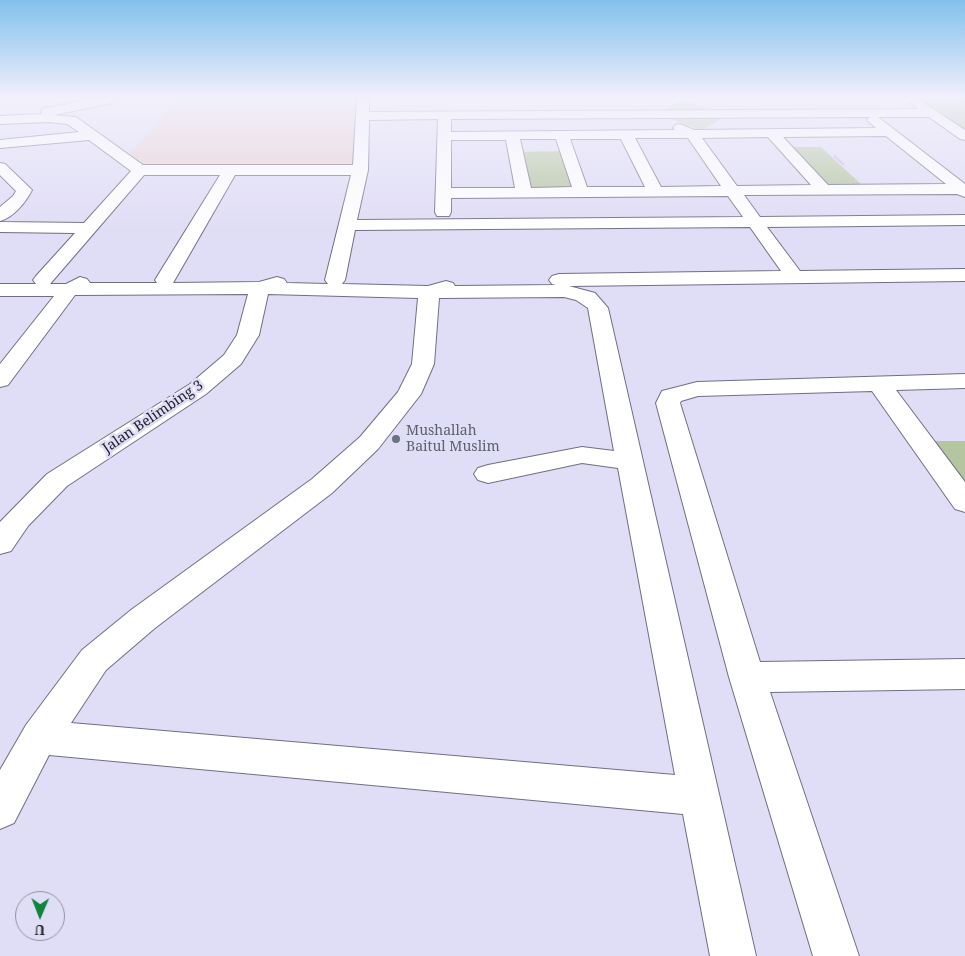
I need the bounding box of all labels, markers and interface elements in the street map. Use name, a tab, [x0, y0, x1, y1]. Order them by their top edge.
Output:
street label: Jalan Belimbing 3	[100, 377, 206, 457]
place label: Mushallah Baitul Muslim	[406, 423, 500, 456]
marker: Mushallah Baitul Muslim	[390, 433, 402, 445]
north arrow	[15, 891, 65, 941]
text: U	[34, 921, 45, 940]

